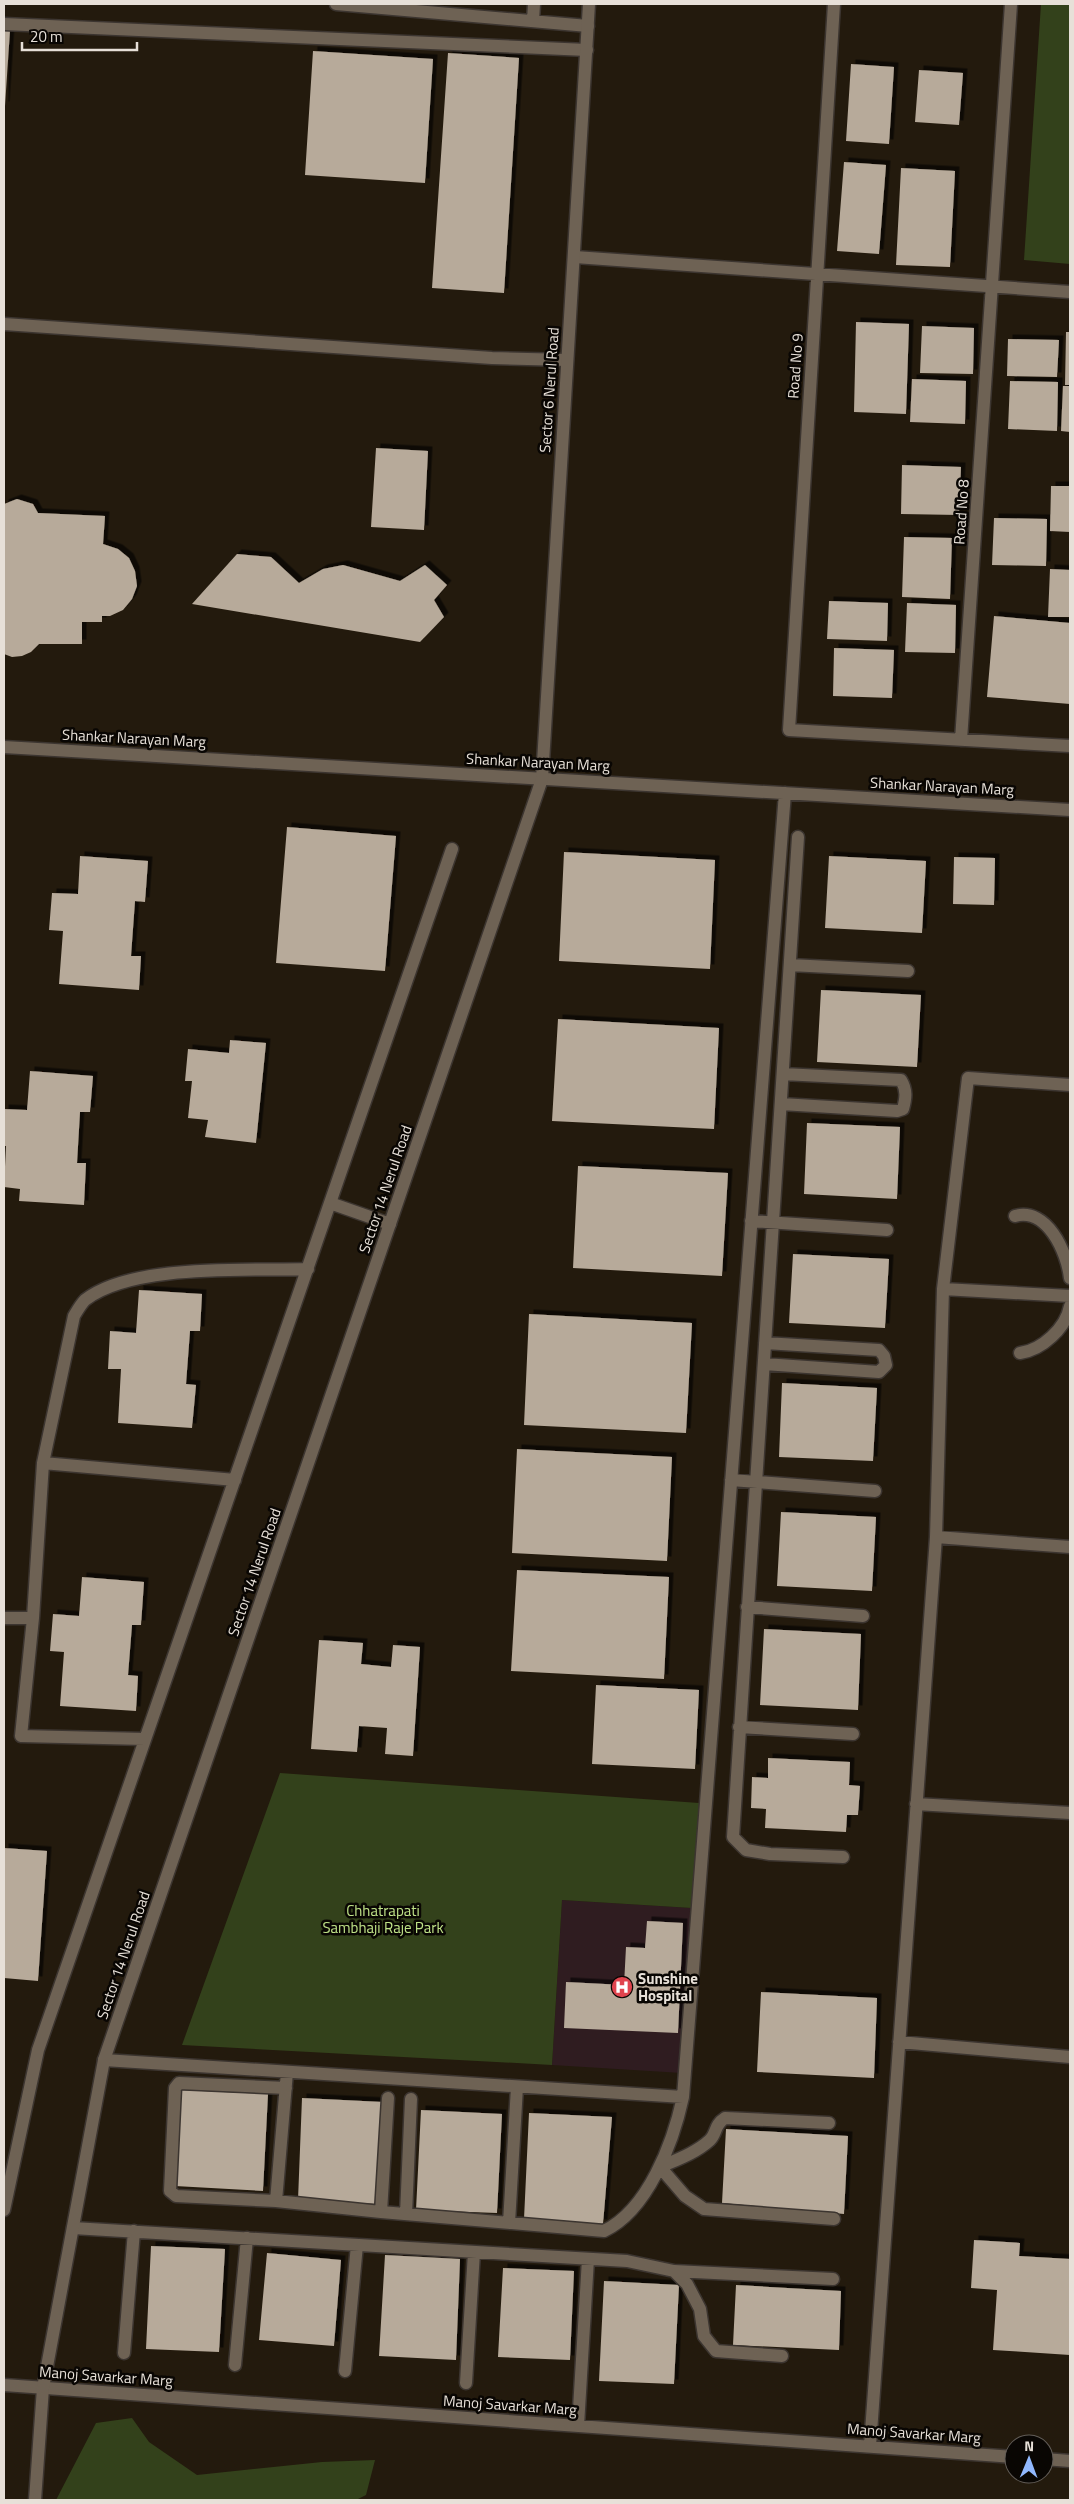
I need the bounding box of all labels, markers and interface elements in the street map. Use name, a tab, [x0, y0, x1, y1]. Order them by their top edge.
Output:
scale bar	[22, 20, 138, 52]
text: 20 m	[30, 25, 63, 48]
street label: Sector 6 Nerul Road	[533, 327, 565, 453]
street label: Road No 9	[781, 333, 809, 399]
street label: Road No 8	[947, 479, 975, 545]
street label: Shankar Narayan Marg	[61, 723, 207, 753]
street label: Shankar Narayan Marg	[465, 747, 611, 777]
street label: Shankar Narayan Marg	[869, 771, 1015, 801]
street label: Sector 14 Nerul Road	[352, 1122, 418, 1256]
street label: Sector 14 Nerul Road	[221, 1505, 287, 1639]
street label: Sector 14 Nerul Road	[90, 1888, 156, 2022]
park label: Chhatrapati Sambhaji Raje Park	[322, 1899, 444, 1939]
place label: Sunshine Hospital	[638, 1967, 698, 2007]
hospital icon: Sunshine Hospital	[610, 1975, 634, 1999]
street label: Manoj Savarkar Marg	[38, 2360, 174, 2392]
street label: Manoj Savarkar Marg	[442, 2389, 578, 2421]
street label: Manoj Savarkar Marg	[846, 2417, 982, 2449]
north arrow	[1004, 2434, 1054, 2484]
text: N	[1024, 2435, 1034, 2456]

